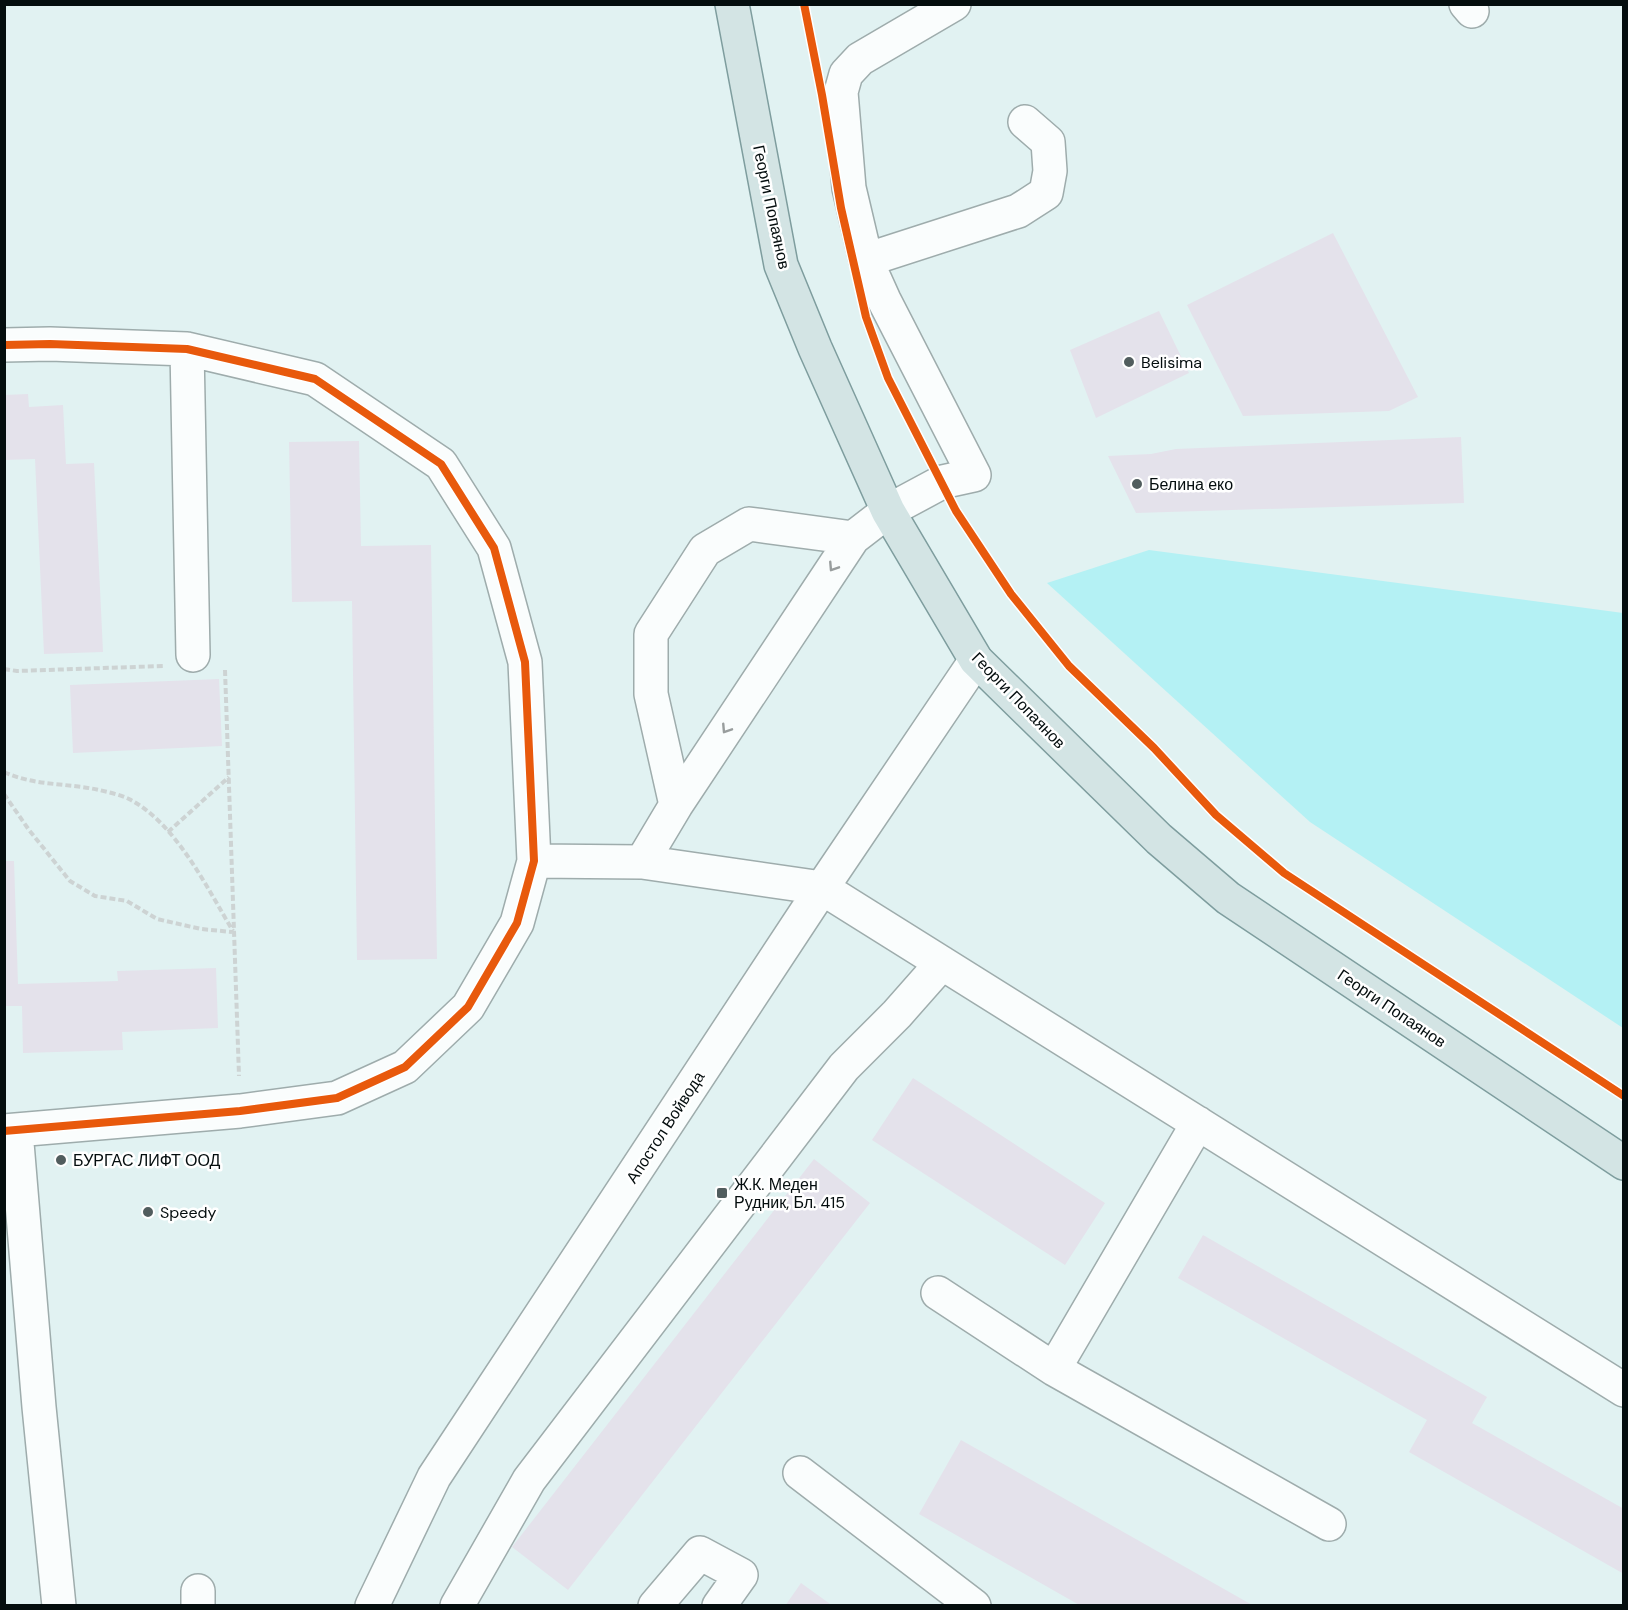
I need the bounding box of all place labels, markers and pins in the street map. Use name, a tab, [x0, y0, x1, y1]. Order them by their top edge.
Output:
place label: Belisima	[1141, 352, 1202, 373]
marker: Belisima	[1122, 355, 1136, 369]
place label: Белина еко	[1149, 474, 1233, 495]
marker: Белина еко	[1130, 477, 1144, 491]
place label: БУРГАС ЛИФТ ООД	[73, 1150, 221, 1171]
marker: БУРГАС ЛИФТ ООД	[54, 1153, 68, 1167]
place label: Ж.К. Меден Рудник, Бл. 415	[734, 1174, 845, 1213]
marker: Ж.К. Меден Рудник, Бл. 415	[715, 1186, 729, 1200]
place label: Speedy	[160, 1202, 217, 1223]
marker: Speedy	[141, 1205, 155, 1219]

